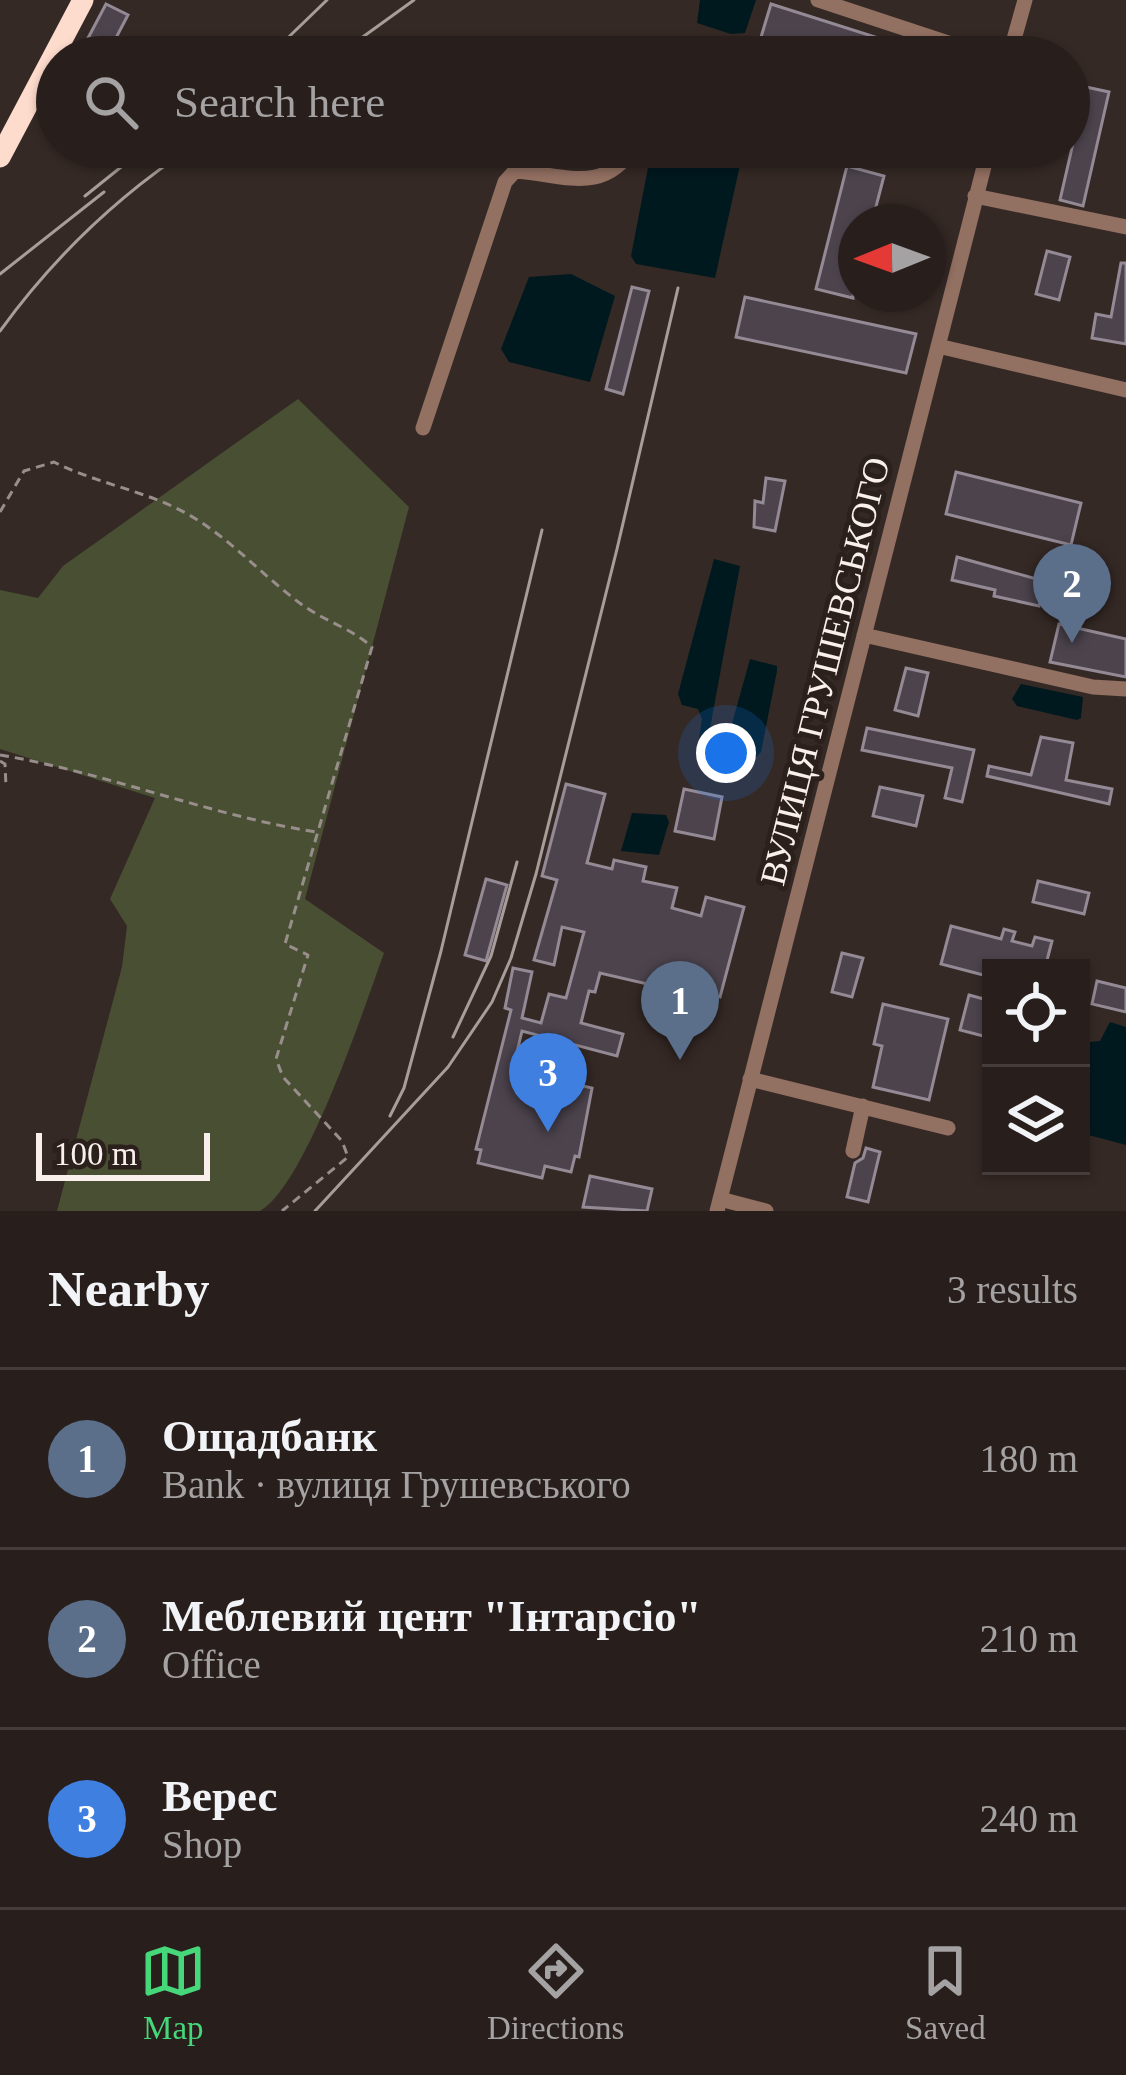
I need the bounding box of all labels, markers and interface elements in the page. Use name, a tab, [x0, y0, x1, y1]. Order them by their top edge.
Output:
search box	[36, 36, 1090, 168]
icon: search	[78, 69, 144, 135]
text: Search here	[174, 77, 385, 127]
north arrow	[838, 204, 946, 312]
street label: ВУЛИЦЯ ГРУШЕВСЬКОГО	[752, 453, 898, 889]
pin: 2	[1033, 544, 1111, 643]
your location	[696, 723, 756, 783]
map controls	[982, 959, 1090, 1175]
button: locate	[982, 959, 1090, 1067]
pin: 1	[641, 961, 719, 1060]
pin: 3	[509, 1033, 587, 1132]
button: layers	[982, 1067, 1090, 1175]
scale bar	[36, 1127, 210, 1180]
text: 100 m	[54, 1136, 137, 1172]
text: Nearby	[48, 1261, 209, 1317]
text: 3 results	[947, 1268, 1078, 1311]
text: Ощадбанк	[162, 1411, 377, 1461]
text: 1	[77, 1437, 97, 1480]
text: 180 m	[979, 1437, 1078, 1480]
text: Bank · вулиця Грушевського	[162, 1463, 631, 1506]
text: Меблевий цент "Інтарсіо"	[162, 1591, 702, 1641]
text: 2	[77, 1617, 97, 1660]
text: 210 m	[979, 1617, 1078, 1660]
text: Office	[162, 1643, 261, 1686]
text: Верес	[162, 1771, 278, 1821]
text: 3	[77, 1797, 97, 1840]
text: 240 m	[979, 1797, 1078, 1840]
text: Shop	[162, 1823, 242, 1866]
tab: Map	[140, 1938, 206, 2047]
tab: Directions	[487, 1938, 624, 2047]
tab: Saved	[905, 1938, 986, 2047]

